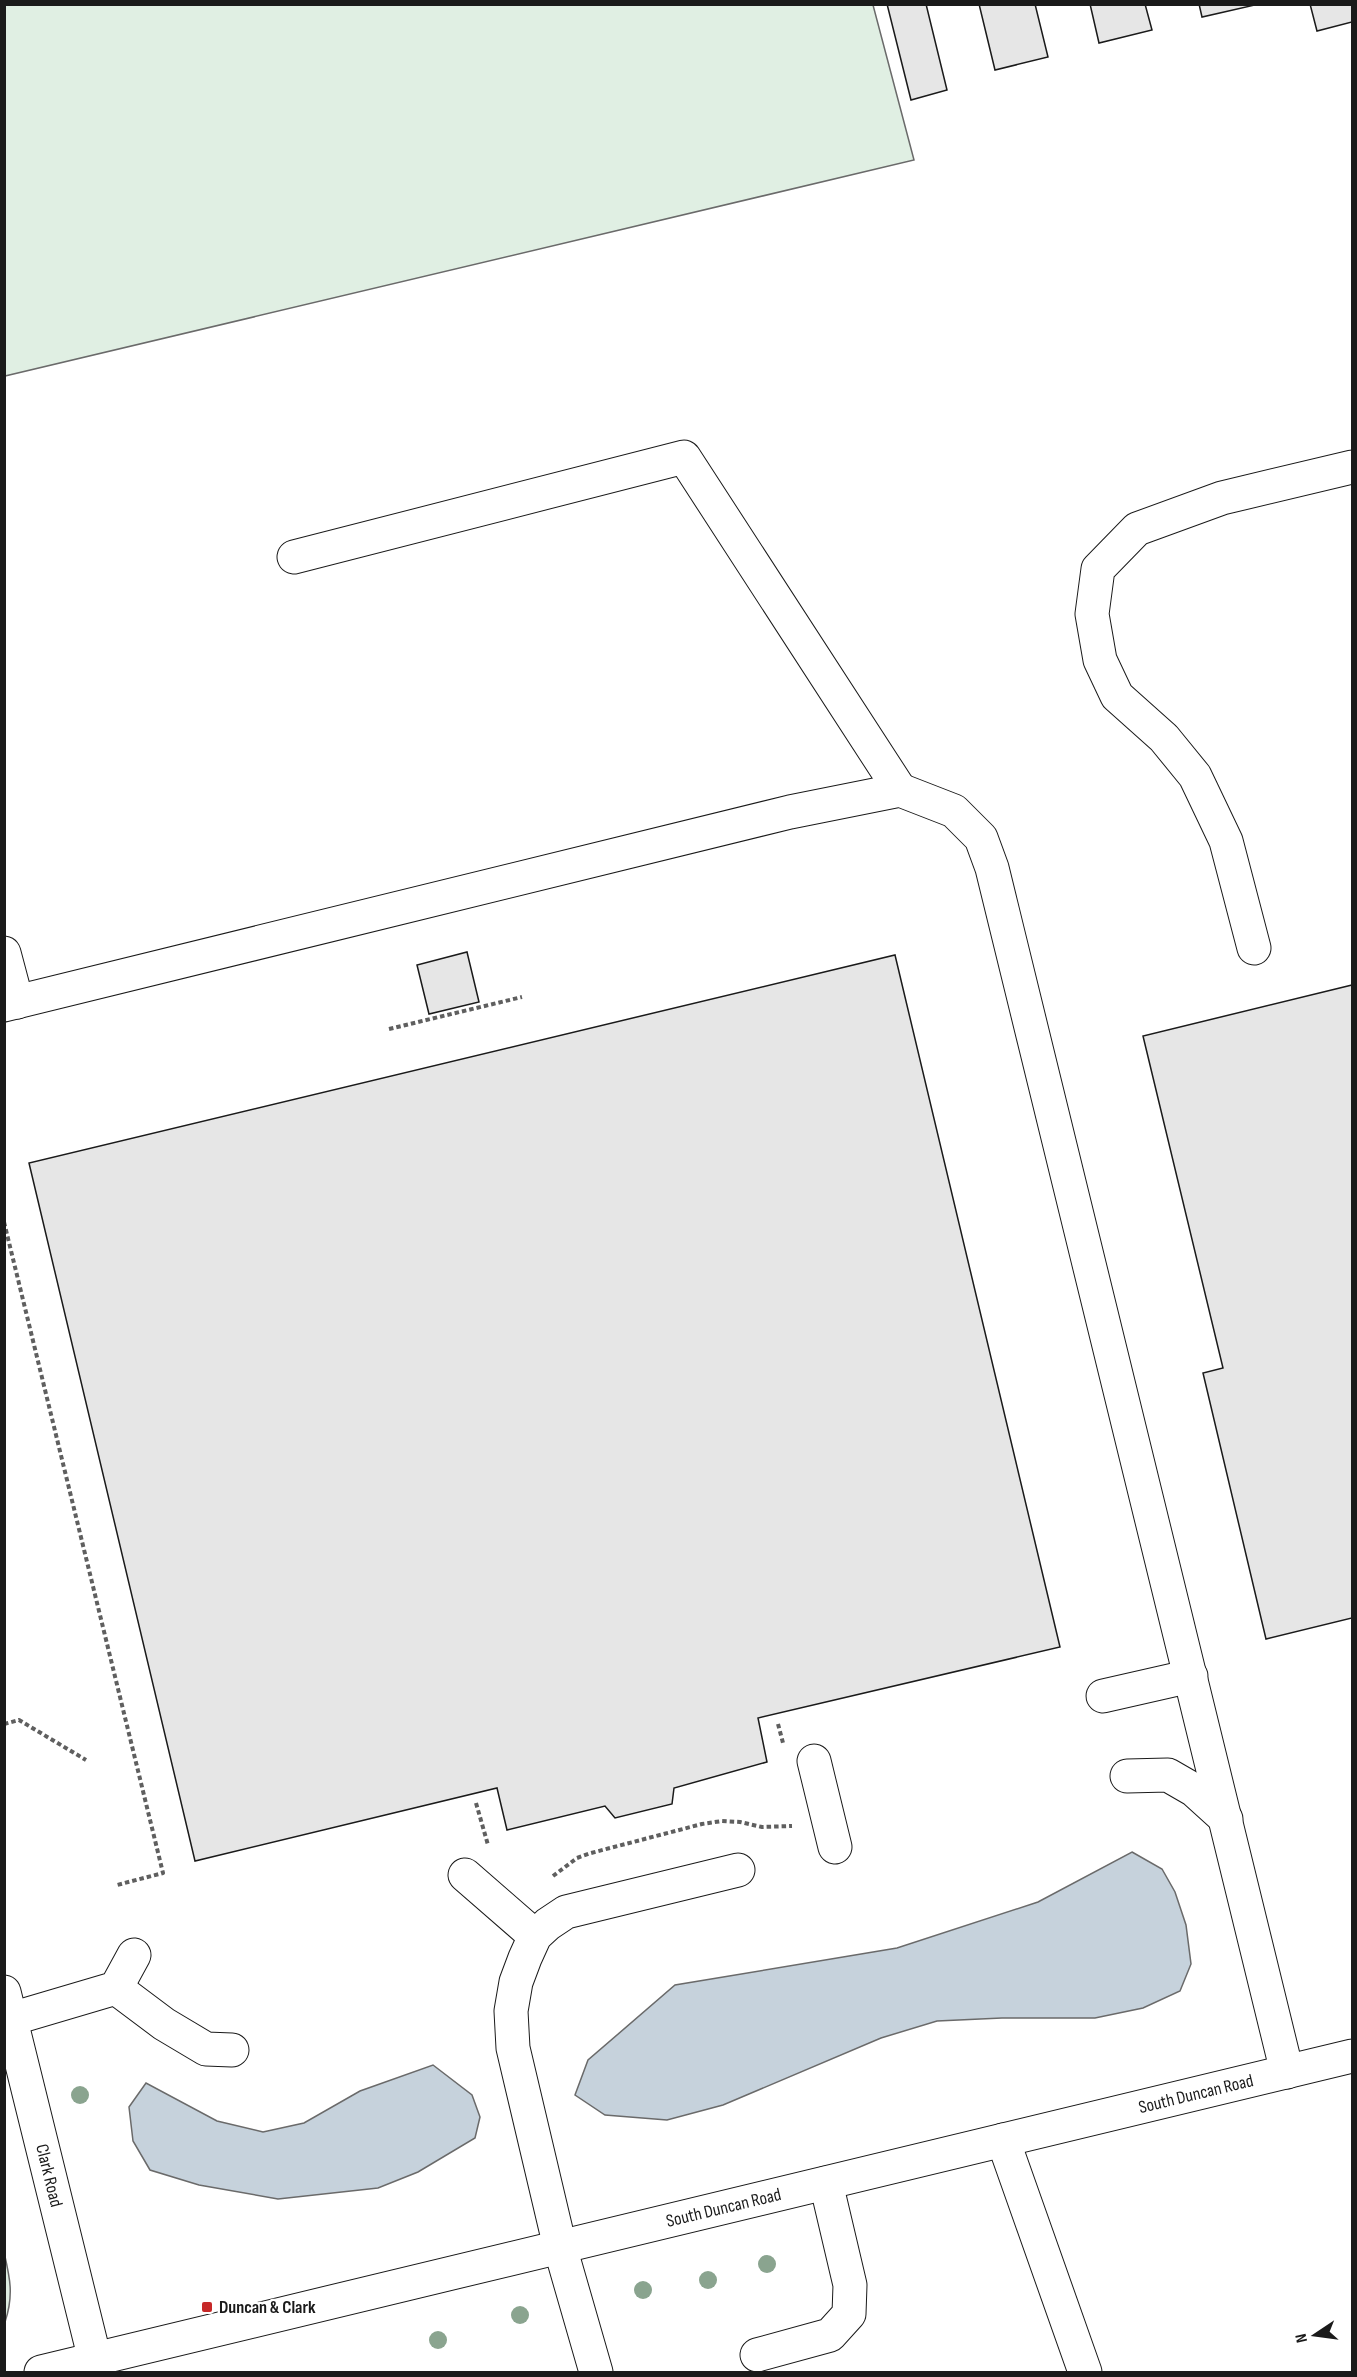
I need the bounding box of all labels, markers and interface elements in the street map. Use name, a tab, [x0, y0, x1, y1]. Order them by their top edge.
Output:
street label: South Duncan Road	[1136, 2070, 1256, 2118]
street label: Clark Road	[31, 2142, 67, 2209]
street label: South Duncan Road	[664, 2184, 783, 2232]
place label: Duncan & Clark	[219, 2297, 316, 2318]
marker: Duncan & Clark	[200, 2300, 214, 2314]
north arrow	[1285, 2305, 1345, 2365]
text: N	[1292, 2332, 1312, 2344]

